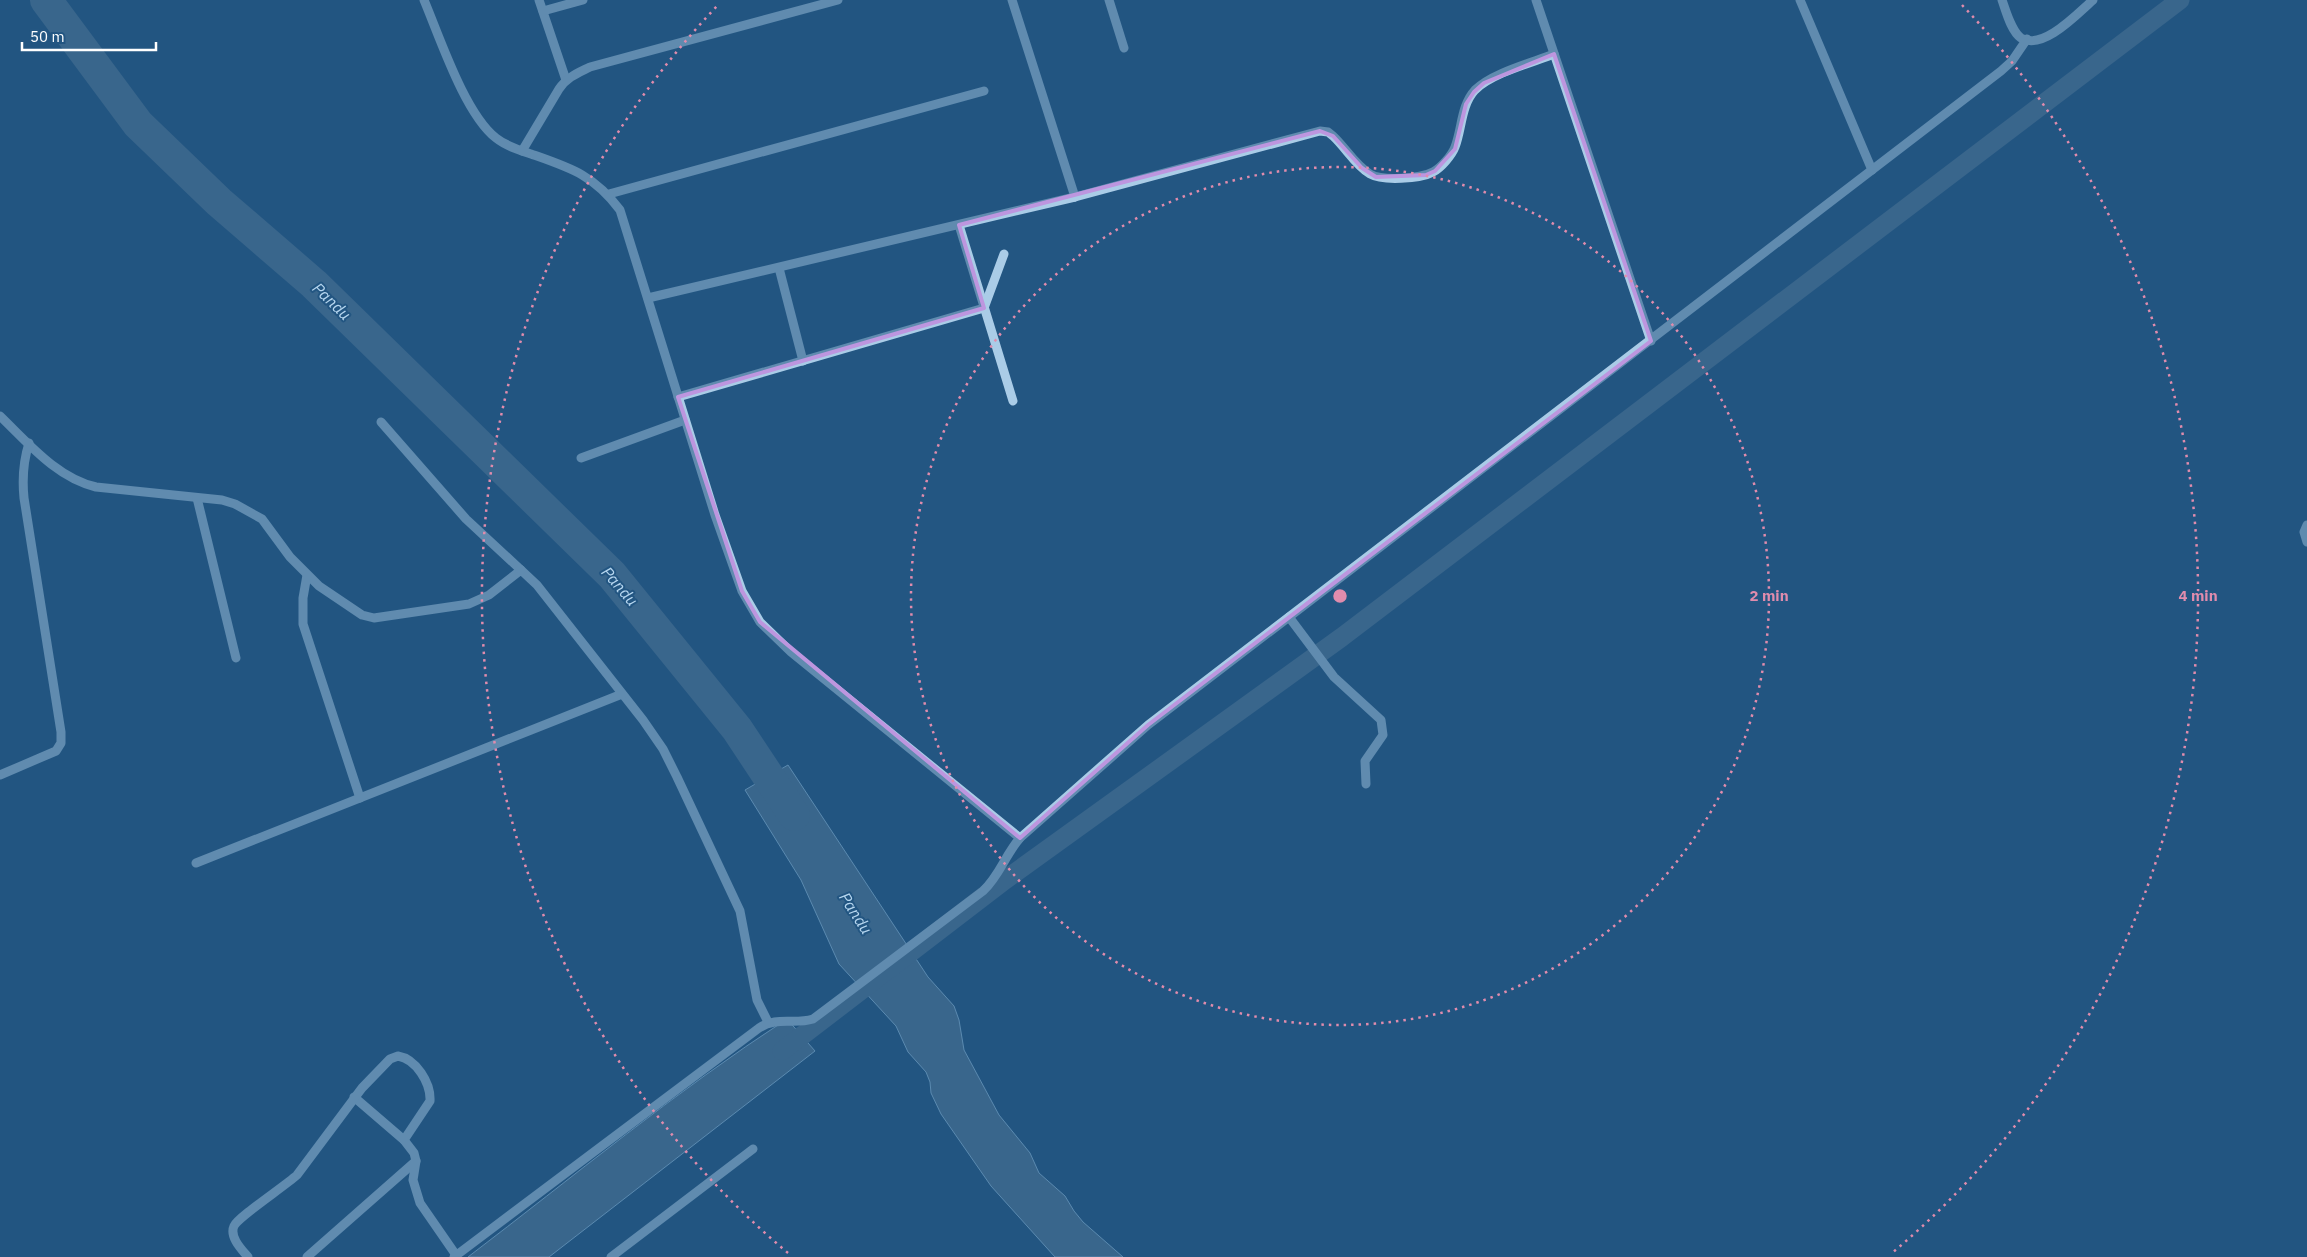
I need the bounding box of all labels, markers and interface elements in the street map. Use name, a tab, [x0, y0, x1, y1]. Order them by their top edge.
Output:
scale bar	[22, 20, 156, 52]
text: 50 m	[30, 27, 65, 46]
water label: Pandu	[309, 278, 355, 324]
water label: Pandu	[597, 562, 643, 610]
text: 2 min	[1749, 586, 1789, 605]
text: 4 min	[2178, 586, 2218, 605]
centre of rings	[1331, 587, 1349, 605]
water label: Pandu	[835, 888, 877, 938]

